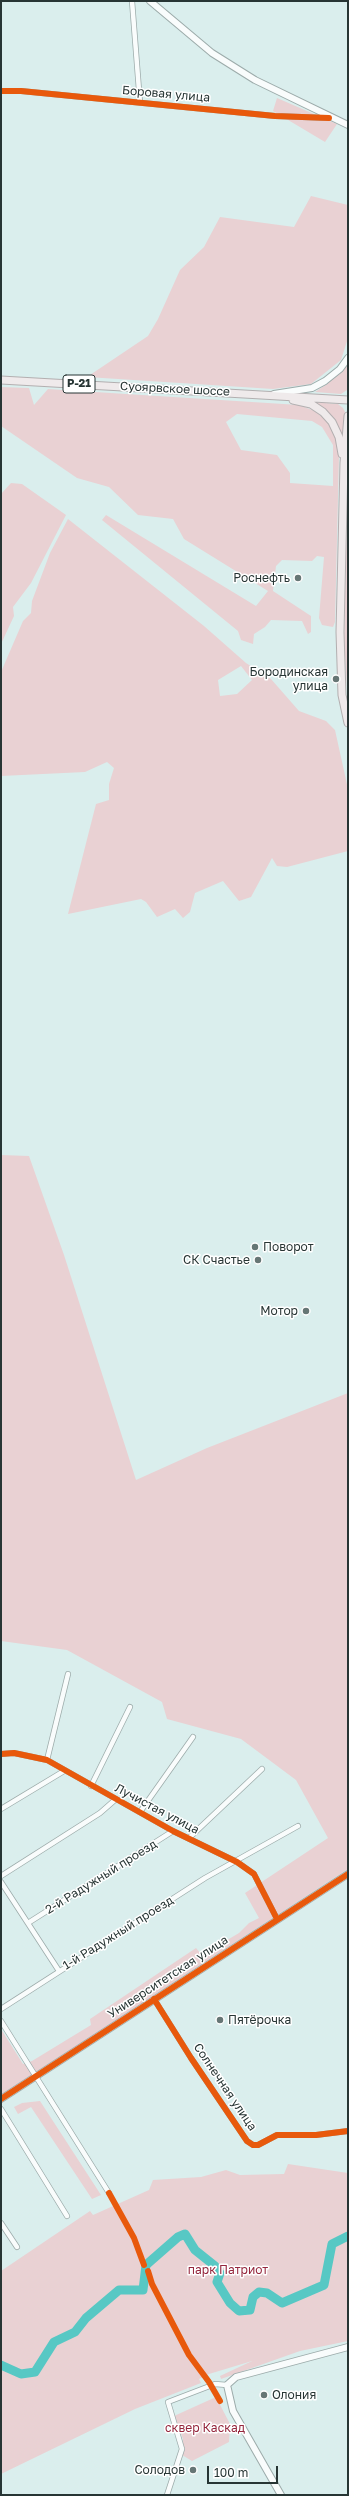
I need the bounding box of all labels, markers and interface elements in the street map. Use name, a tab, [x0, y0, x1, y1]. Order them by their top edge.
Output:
street label: Боровая улица	[121, 83, 211, 105]
road number: Р-21	[63, 375, 95, 393]
street label: Суоярвское шоссе	[120, 379, 230, 399]
place label: Роснефть	[233, 571, 290, 585]
marker: Роснефть	[293, 573, 303, 583]
place label: Бородинская улица	[250, 665, 328, 693]
marker: Бородинская улица	[331, 674, 341, 684]
place label: Поворот	[263, 1240, 314, 1254]
marker: Поворот	[250, 1242, 260, 1252]
place label: СК Счастье	[183, 1253, 250, 1267]
marker: СК Счастье	[253, 1255, 263, 1265]
place label: Мотор	[260, 1304, 298, 1318]
marker: Мотор	[301, 1306, 311, 1316]
street label: Лучистая улица	[112, 1781, 202, 1837]
street label: 2-й Радужный проезд	[43, 1837, 159, 1917]
street label: 1-й Радужный проезд	[60, 1893, 176, 1973]
street label: Университетская улица	[105, 1933, 231, 2021]
place label: Пятёрочка	[228, 2013, 291, 2027]
marker: Пятёрочка	[215, 2015, 225, 2025]
street label: Солнечная улица	[190, 2041, 260, 2133]
park label: парк Патриот	[188, 2263, 268, 2277]
place label: Олония	[272, 2388, 316, 2402]
marker: Олония	[259, 2390, 269, 2400]
park label: сквер Каскад	[165, 2421, 245, 2435]
scale bar	[209, 2458, 280, 2484]
place label: Солодов	[134, 2463, 185, 2477]
marker: Солодов	[188, 2465, 198, 2475]
text: 100 m	[214, 2465, 248, 2480]

